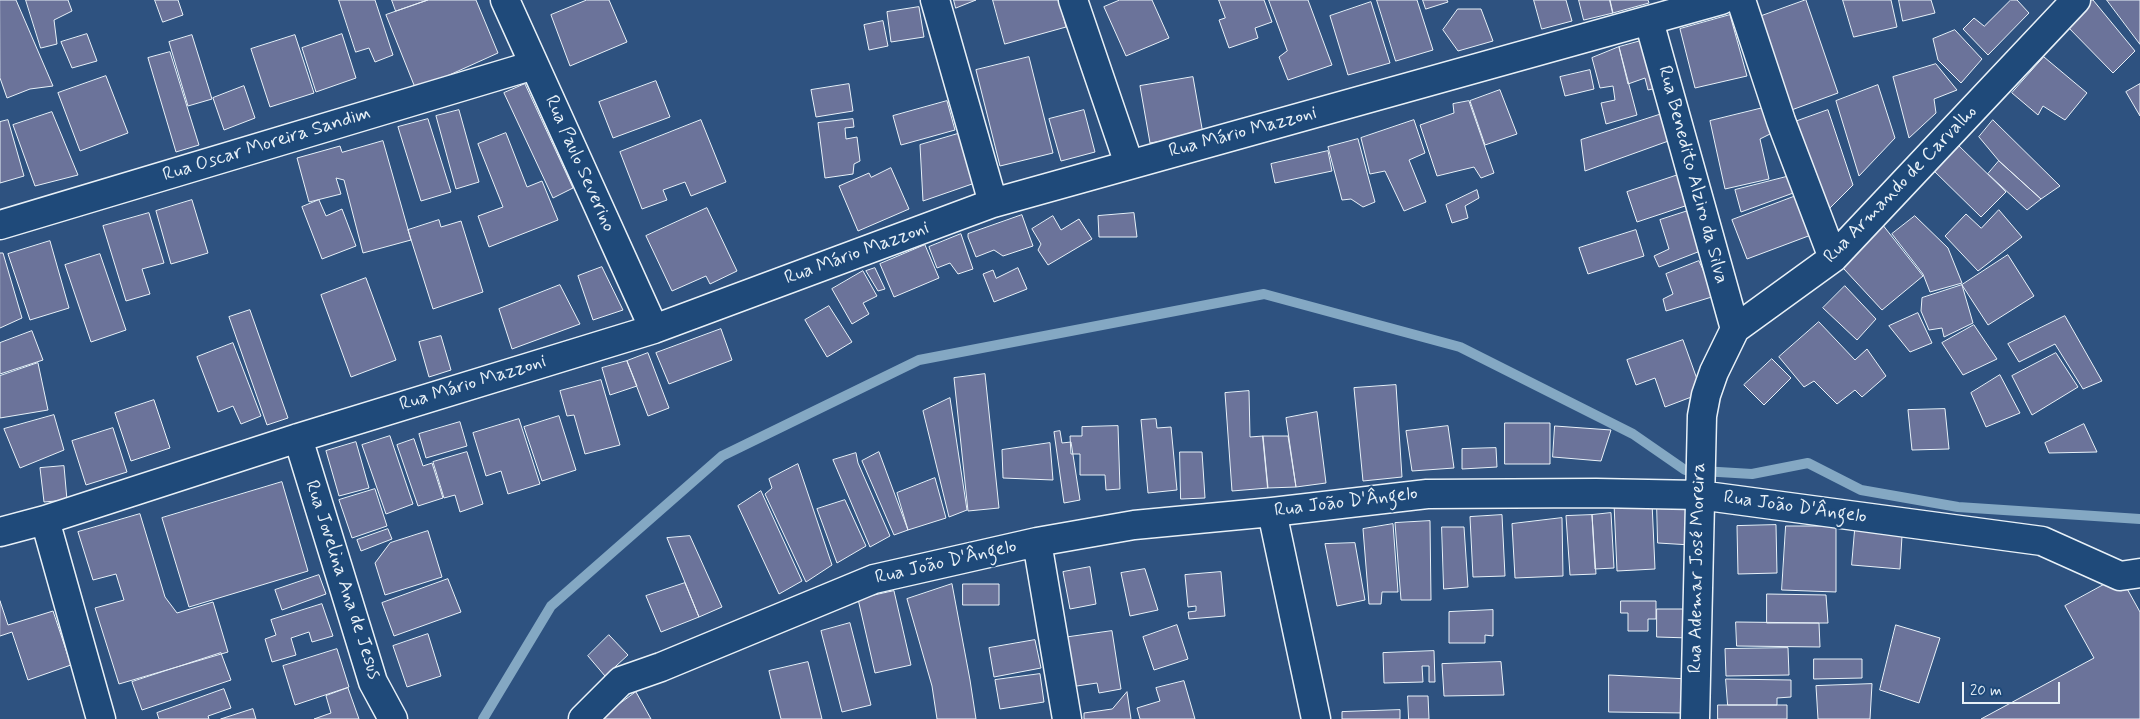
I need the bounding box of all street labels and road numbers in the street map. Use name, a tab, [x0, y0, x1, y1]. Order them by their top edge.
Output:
street label: Rua Benedito Alziro da Silva	[1652, 64, 1732, 286]
street label: Rua Paulo Severino	[539, 92, 619, 236]
street label: Rua Armando de Carvalho	[1820, 101, 1982, 269]
street label: Rua Mário Mazzoni	[1167, 102, 1319, 164]
street label: Rua Oscar Moreira Sandim	[160, 103, 374, 187]
street label: Rua Mário Mazzoni	[782, 217, 932, 291]
street label: Rua Mário Mazzoni	[397, 351, 549, 417]
street label: Rua Ademar José Moreira	[1685, 462, 1711, 674]
street label: Rua Jovelina Ana de Jesus	[299, 478, 385, 682]
street label: Rua João D'Ângelo	[1273, 483, 1419, 523]
street label: Rua João D'Ângelo	[1722, 487, 1868, 529]
street label: Rua João D'Ângelo	[873, 536, 1019, 590]

